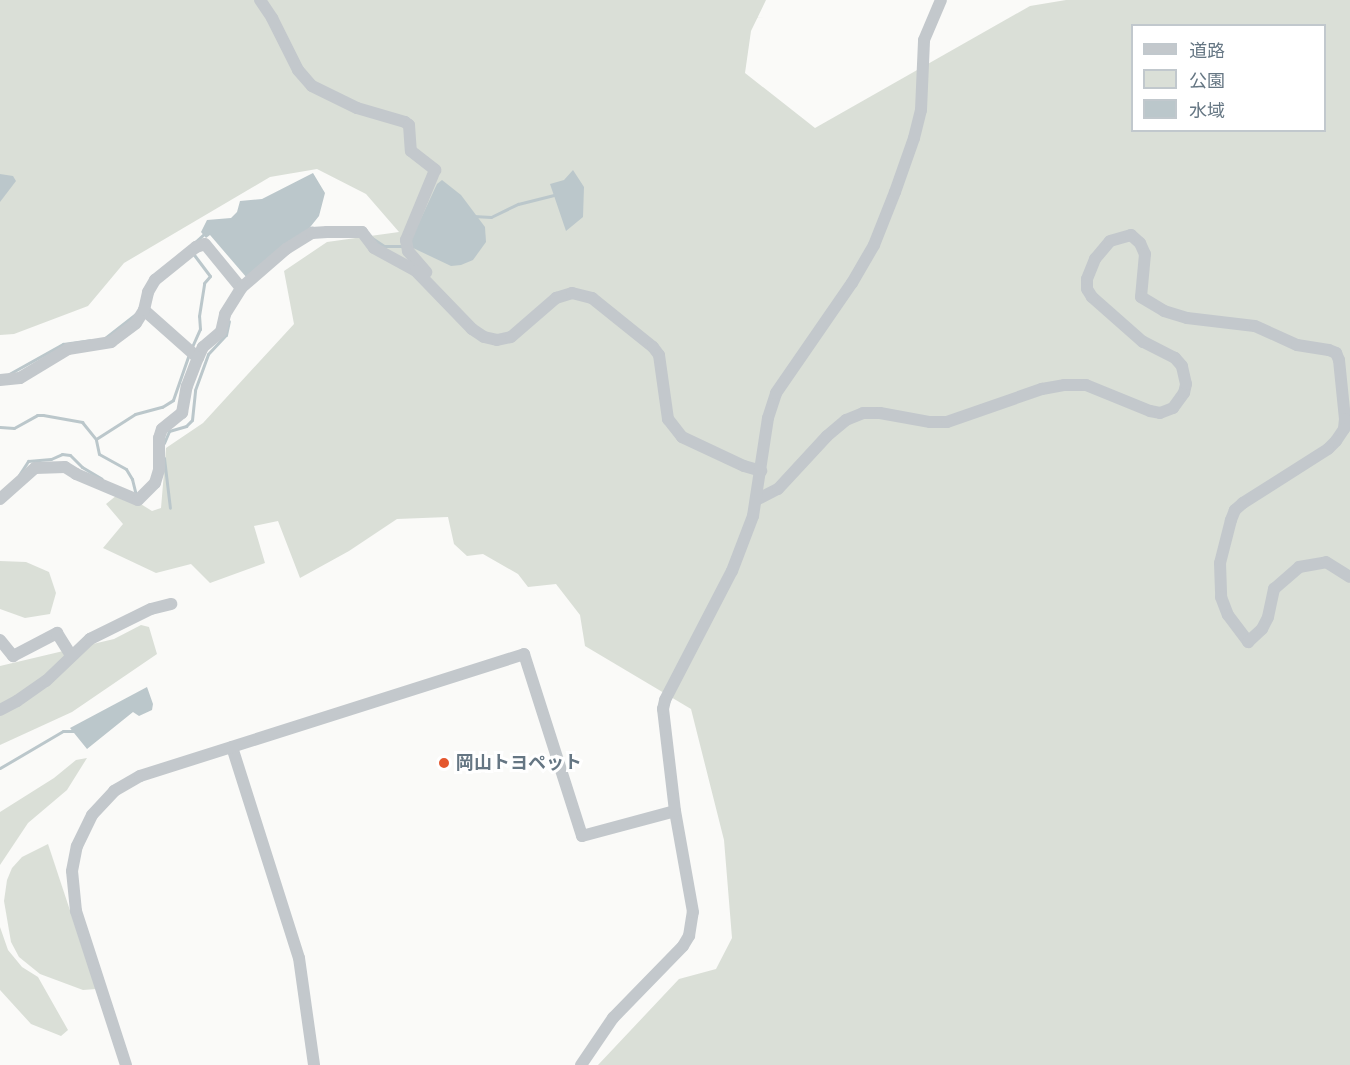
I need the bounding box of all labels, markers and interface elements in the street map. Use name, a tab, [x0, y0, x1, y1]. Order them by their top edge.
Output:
legend	[1131, 24, 1326, 132]
text: 道路	[1189, 40, 1225, 61]
text: 公園	[1189, 70, 1225, 91]
text: 水域	[1189, 100, 1225, 121]
place label: 岡山トヨペット	[456, 752, 582, 774]
marker: 岡山トヨペット	[437, 756, 451, 770]

